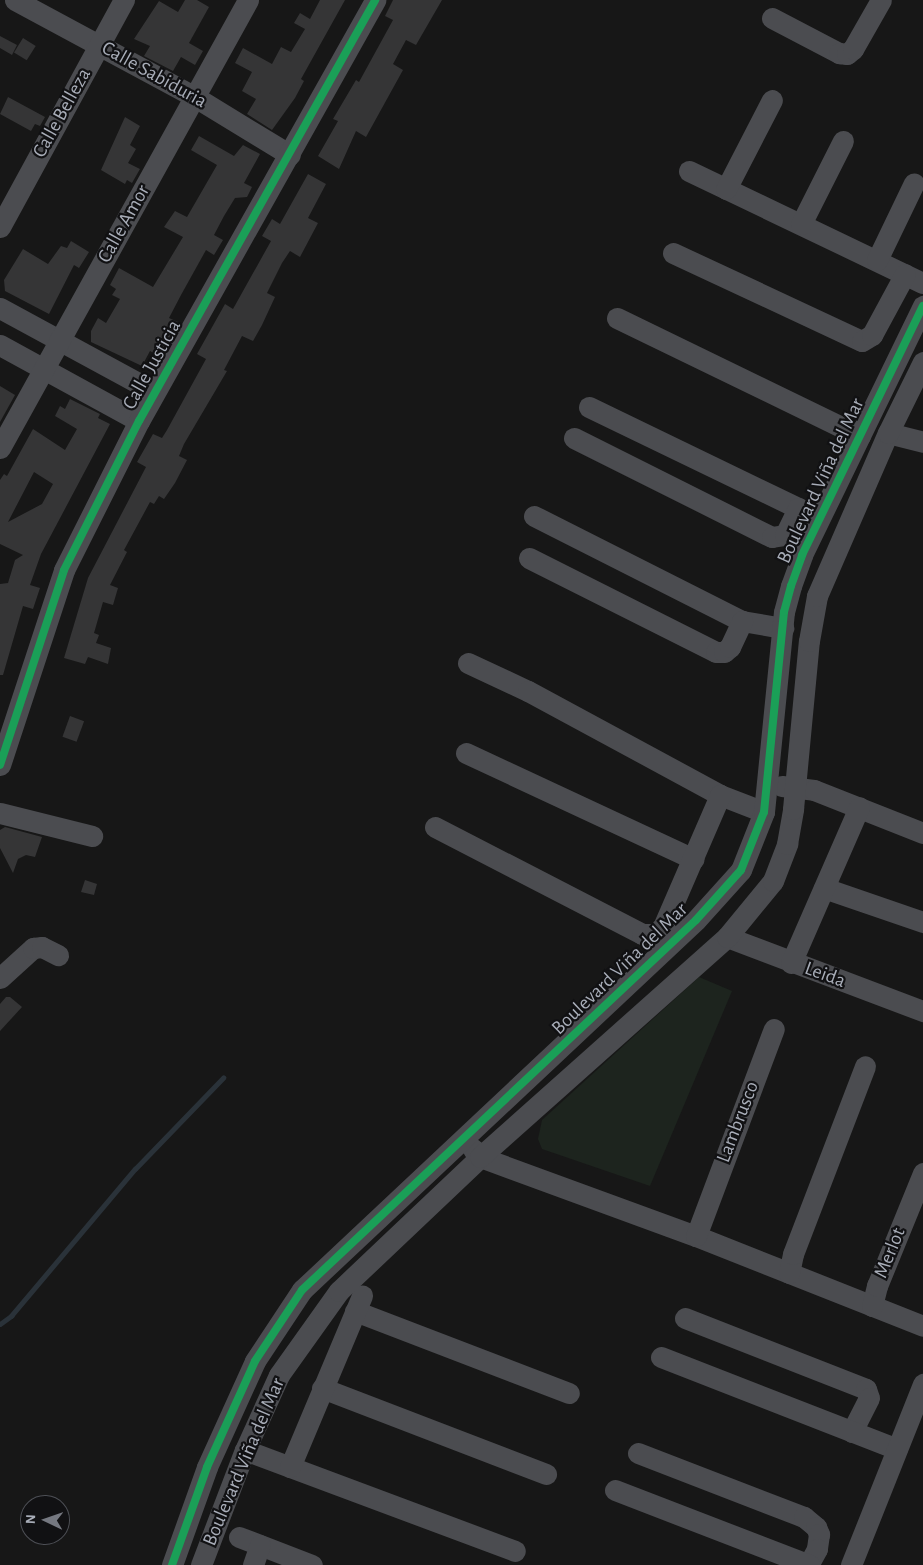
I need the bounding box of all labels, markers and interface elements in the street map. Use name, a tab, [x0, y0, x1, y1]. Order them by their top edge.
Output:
street label: Calle Sabiduria	[97, 36, 211, 114]
street label: Calle Belleza	[28, 64, 96, 162]
street label: Calle Amor	[93, 181, 155, 267]
street label: Calle Justicia	[118, 316, 186, 414]
street label: Boulevard Viña del Mar	[772, 394, 870, 568]
street label: Boulevard Viña del Mar	[547, 898, 693, 1040]
street label: Leida	[801, 957, 849, 993]
street label: Lambrusco	[712, 1078, 764, 1166]
street label: Merlot	[869, 1224, 911, 1282]
street label: Boulevard Viña del Mar	[198, 1375, 290, 1549]
north arrow	[20, 1495, 70, 1545]
text: N	[24, 1514, 38, 1525]

